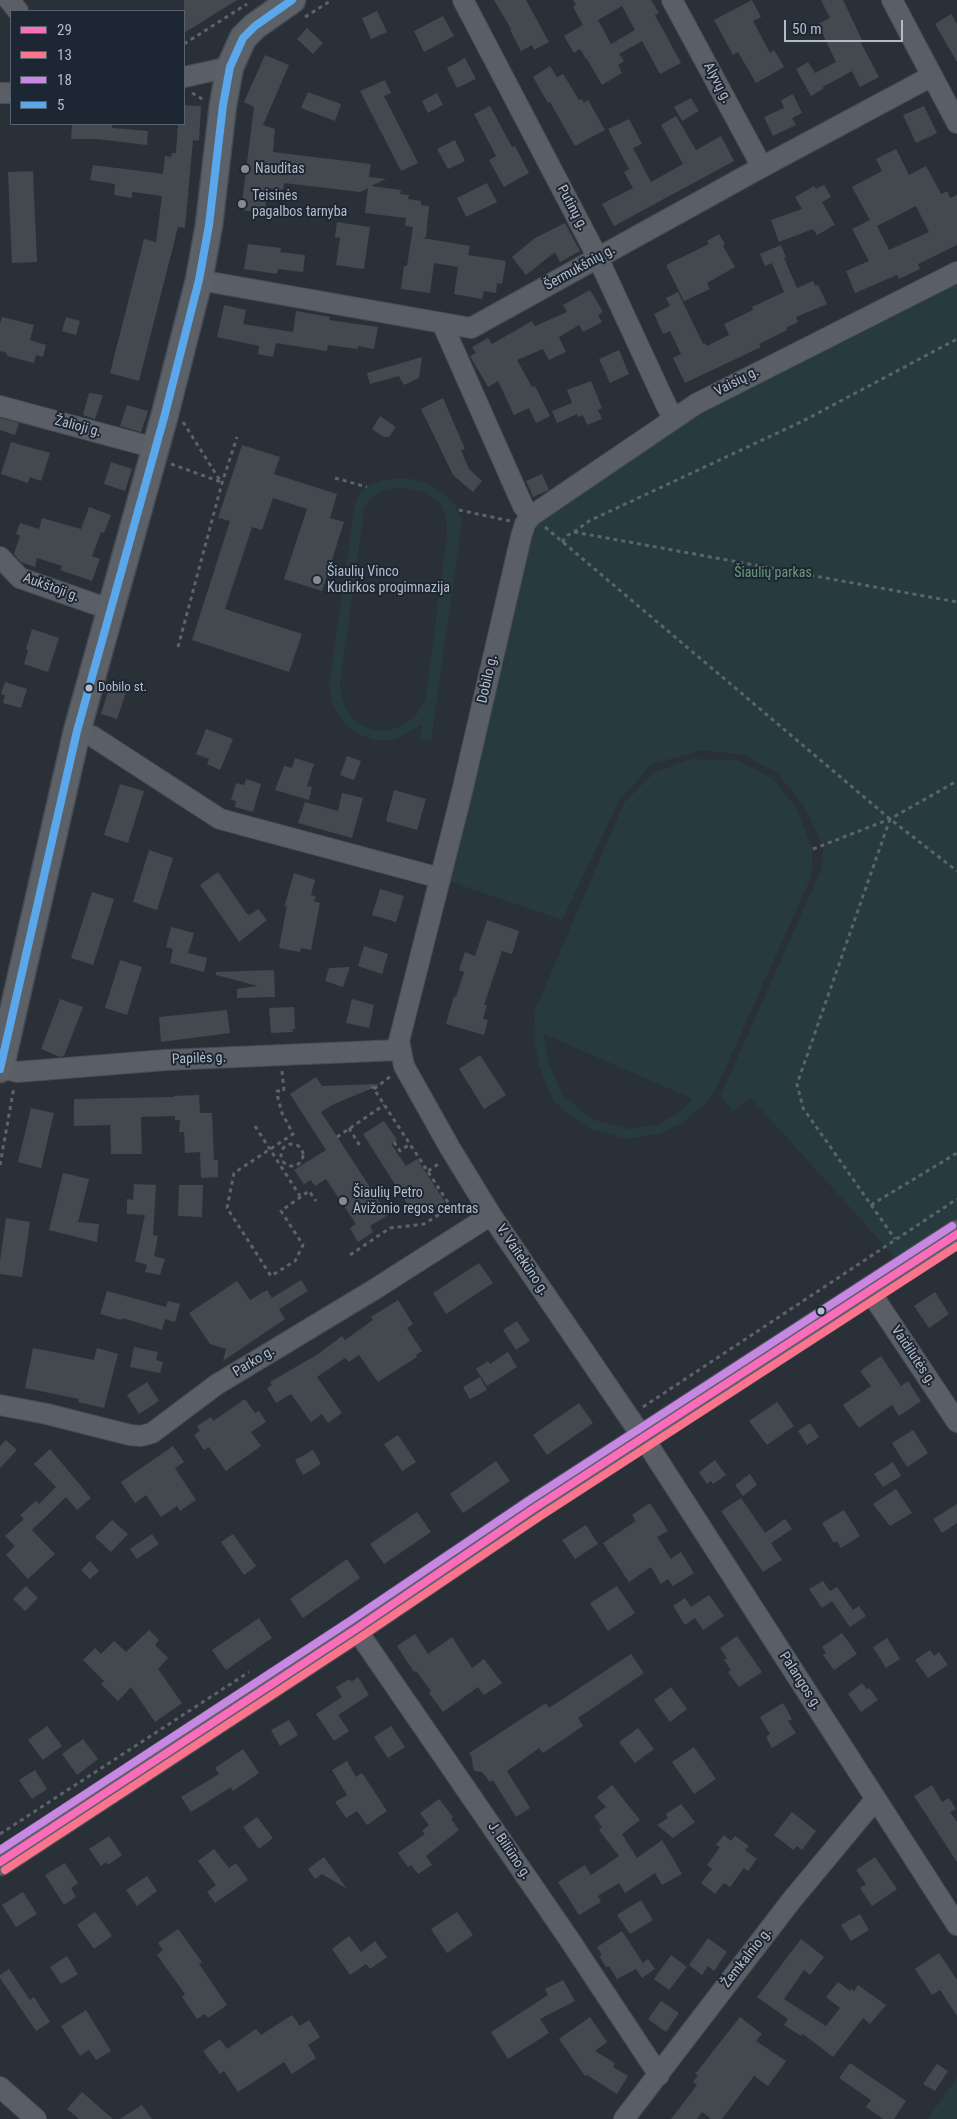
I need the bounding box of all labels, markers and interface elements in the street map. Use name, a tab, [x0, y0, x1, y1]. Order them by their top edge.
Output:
legend	[10, 10, 185, 125]
scale bar	[787, 10, 906, 42]
text: 50 m	[792, 20, 822, 38]
text: 29	[57, 21, 72, 39]
text: 13	[57, 46, 72, 64]
street label: Alyvų g.	[699, 60, 735, 106]
text: 18	[57, 71, 72, 89]
text: 5	[57, 96, 64, 114]
place label: Nauditas	[255, 161, 305, 177]
marker: Nauditas	[239, 163, 251, 175]
street label: Putinų g.	[553, 182, 591, 234]
place label: Teisinės pagalbos tarnyba	[252, 188, 347, 220]
marker: Teisinės pagalbos tarnyba	[236, 198, 248, 210]
street label: Šermukšnių g.	[542, 242, 618, 294]
street label: Vaisių g.	[712, 364, 762, 400]
street label: Žalioji g.	[53, 413, 103, 441]
place label: Šiaulių Vinco Kudirkos progimnazija	[327, 564, 450, 596]
park label: Šiaulių parkas	[734, 565, 812, 581]
street label: Aukštoji g.	[21, 570, 81, 606]
marker: Šiaulių Vinco Kudirkos progimnazija	[311, 574, 323, 586]
street label: Dobilo g.	[474, 653, 502, 705]
place label: Dobilo st.	[98, 680, 147, 696]
marker: Dobilo st.	[84, 683, 94, 693]
street label: Papilės g.	[171, 1050, 227, 1068]
place label: Šiaulių Petro Avižonio regos centras	[353, 1185, 478, 1218]
marker: Šiaulių Petro Avižonio regos centras	[337, 1195, 349, 1207]
street label: V. Vaitekūno g.	[492, 1221, 552, 1299]
unlabelled marker	[816, 1306, 826, 1316]
street label: Vaidilutės g.	[887, 1323, 939, 1389]
street label: Parko g.	[230, 1343, 278, 1381]
street label: Palangos g.	[775, 1649, 825, 1713]
street label: J. Biliūno g.	[484, 1819, 534, 1883]
street label: Žemkalnio g.	[718, 1925, 776, 1991]

